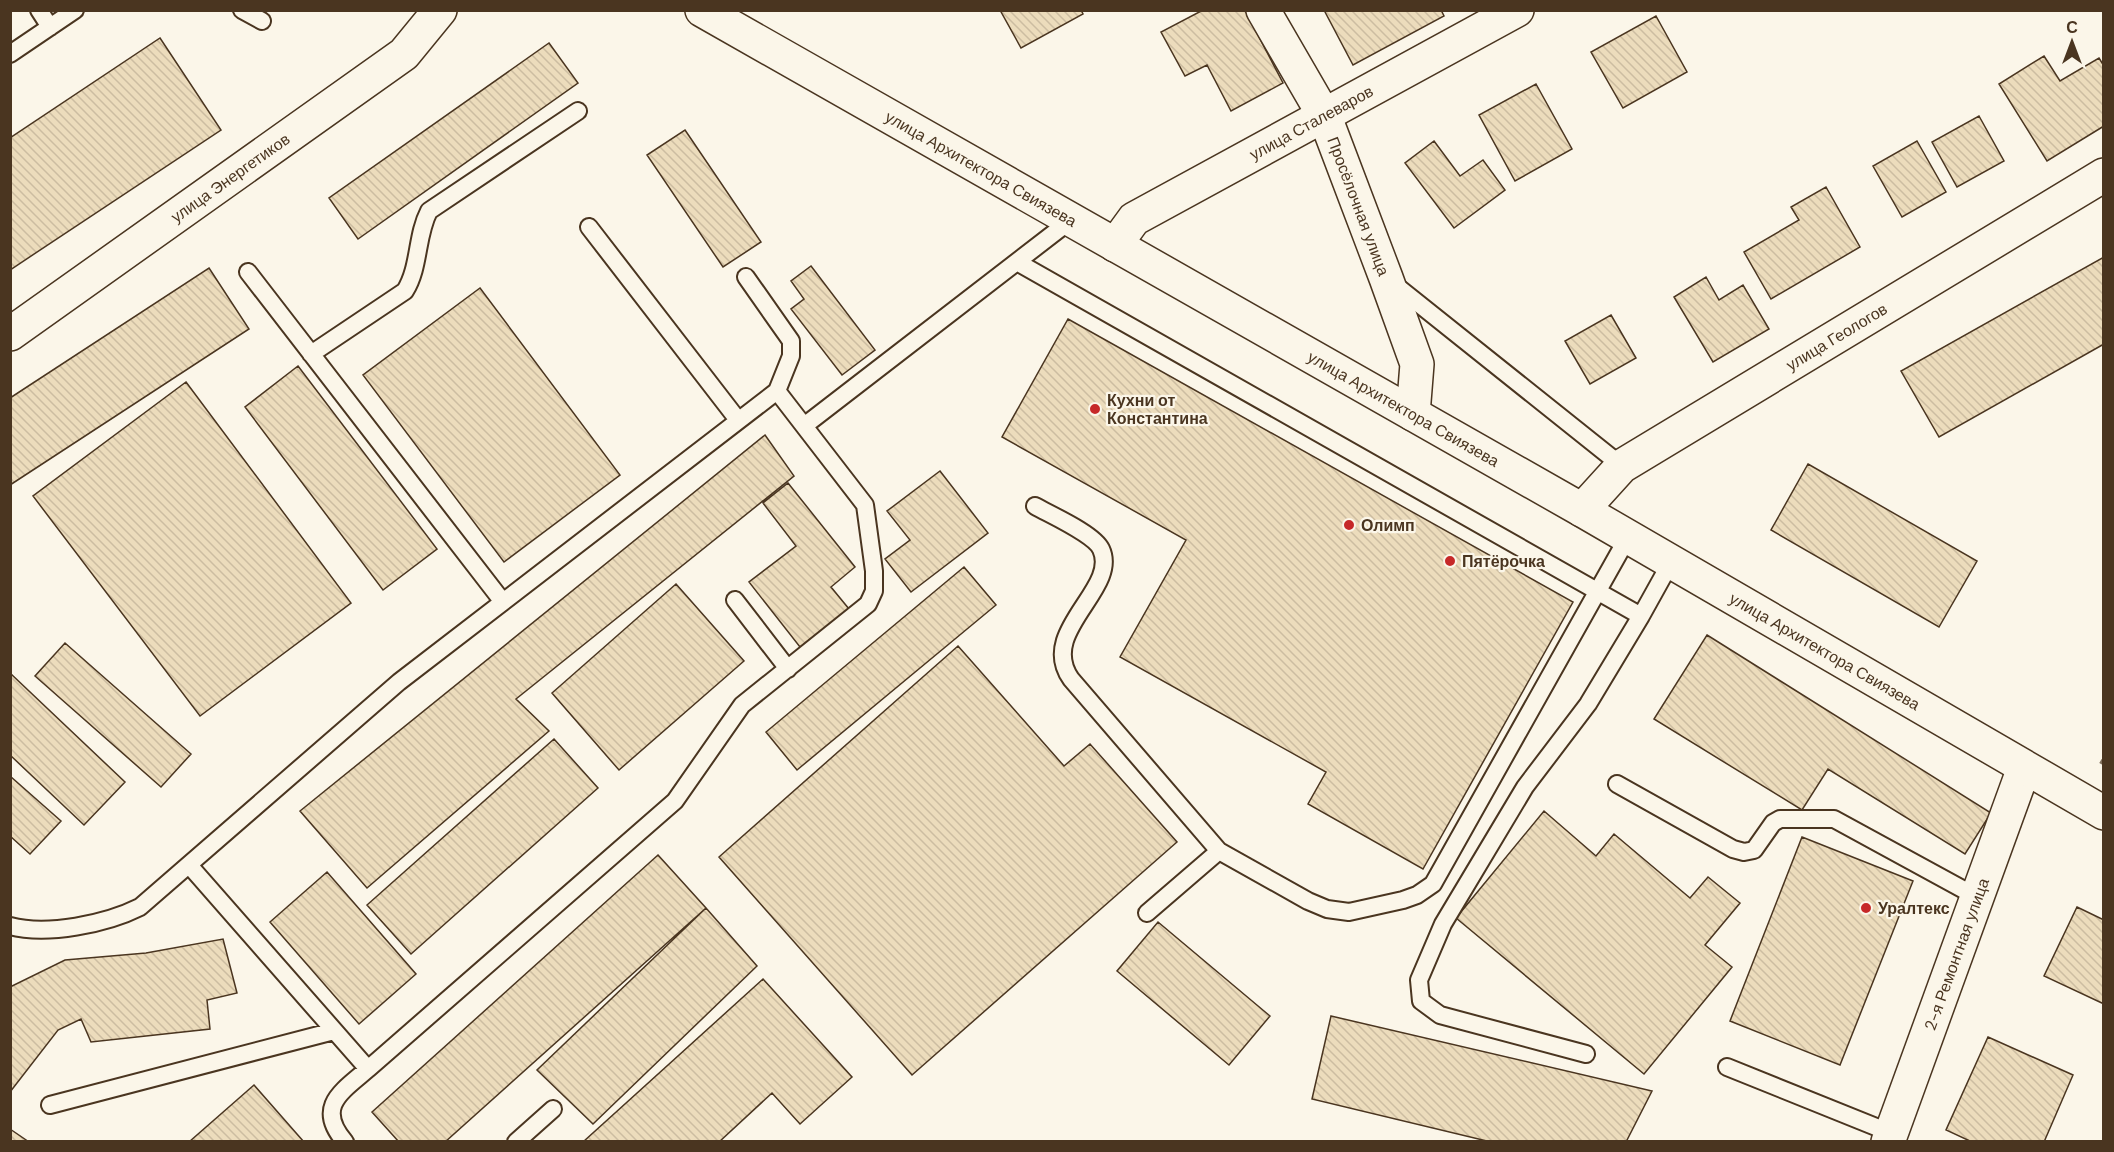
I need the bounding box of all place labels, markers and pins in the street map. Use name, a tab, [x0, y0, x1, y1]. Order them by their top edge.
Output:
place label: Кухни от Константина	[1107, 390, 1208, 429]
marker: Кухни от Константина	[1088, 402, 1102, 416]
place label: Олимп	[1361, 515, 1415, 536]
marker: Олимп	[1342, 518, 1356, 532]
place label: Пятёрочка	[1462, 551, 1545, 572]
marker: Пятёрочка	[1443, 554, 1457, 568]
place label: Уралтекс	[1878, 898, 1950, 919]
marker: Уралтекс	[1859, 901, 1873, 915]

